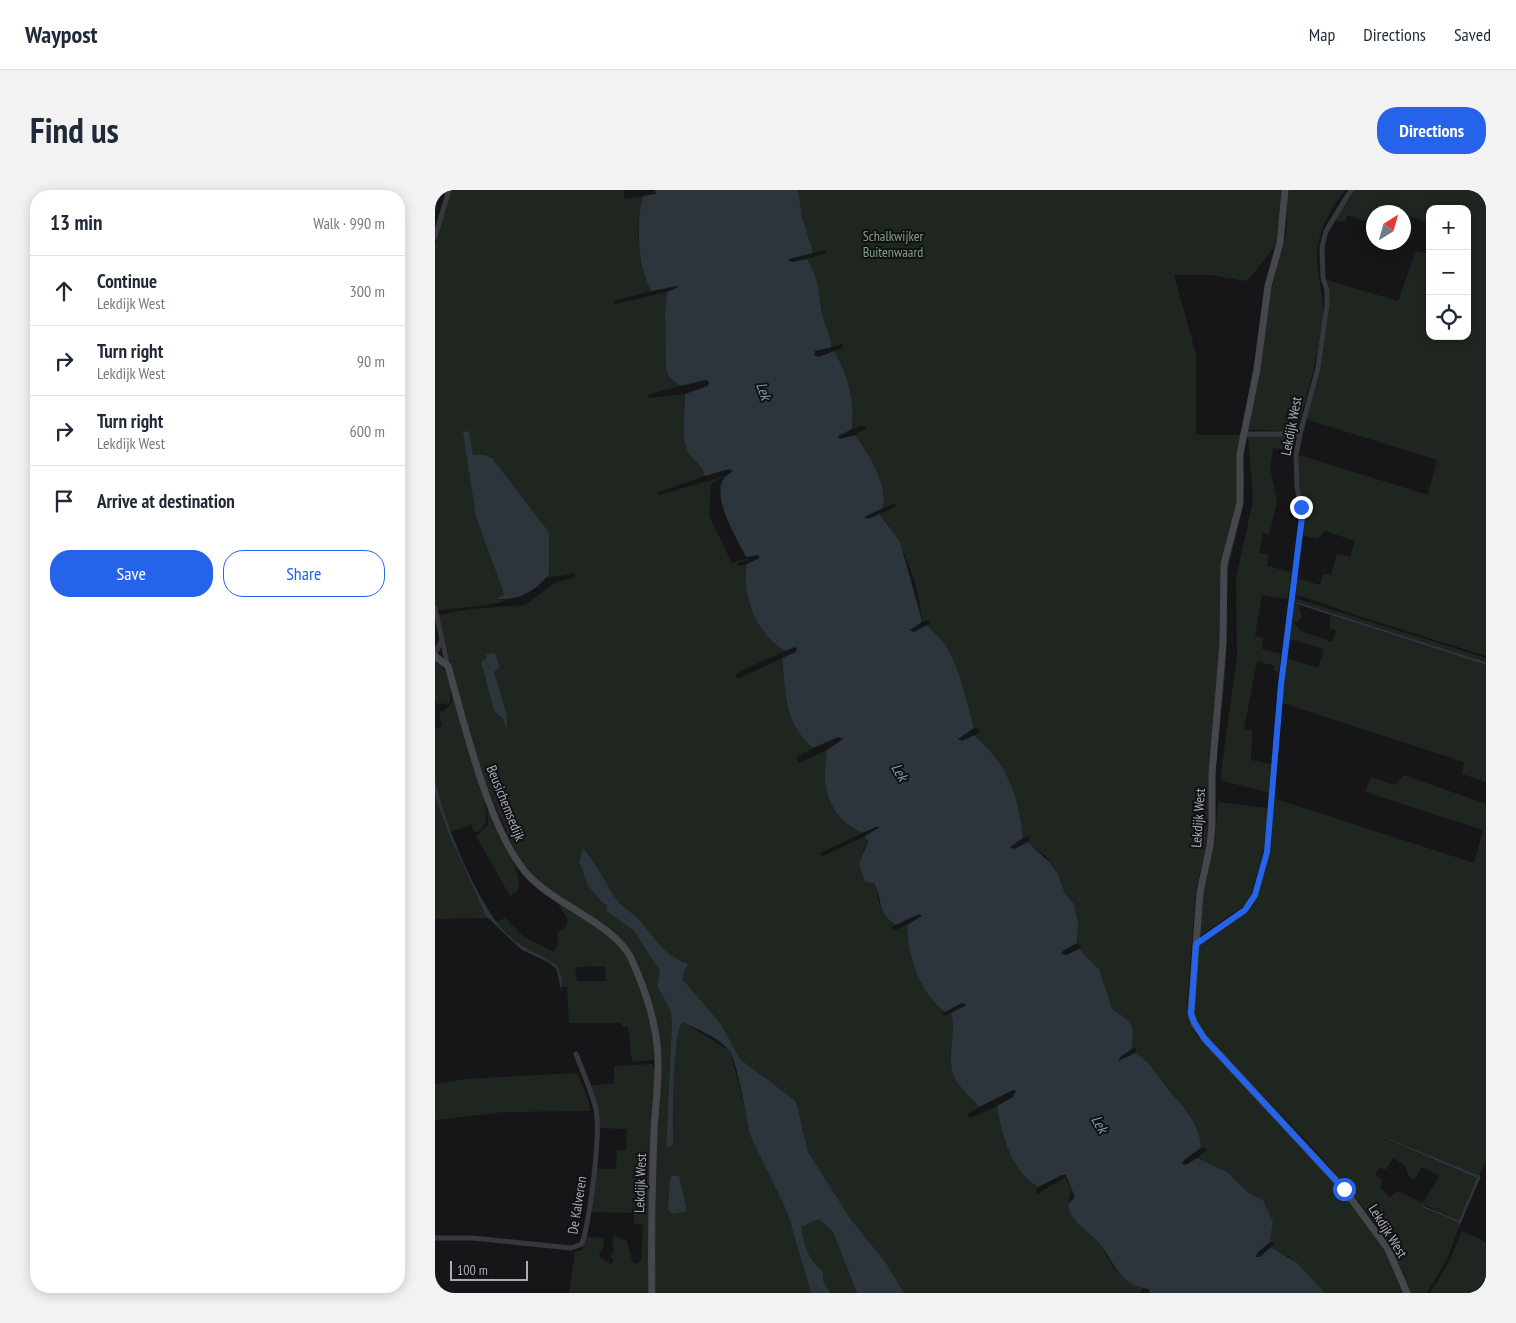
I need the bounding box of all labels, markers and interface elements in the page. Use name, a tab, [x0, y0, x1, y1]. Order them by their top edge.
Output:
text: Waypost	[25, 19, 98, 50]
text: Map	[1309, 23, 1335, 46]
text: Directions	[1363, 23, 1426, 46]
text: Saved	[1454, 23, 1491, 46]
text: Find us	[30, 107, 119, 153]
button: Directions	[1377, 107, 1486, 154]
north arrow	[1366, 205, 1411, 250]
map controls	[1426, 205, 1471, 340]
button: +	[1426, 205, 1471, 250]
text: 13 min	[50, 209, 102, 236]
text: Walk · 990 m	[313, 213, 385, 233]
park label: Schalkwijker Buitenwaard	[863, 227, 923, 261]
button: −	[1426, 250, 1471, 295]
text: Continue	[97, 269, 157, 293]
icon: ahead	[50, 277, 78, 305]
text: 300 m	[350, 281, 385, 301]
text: Lekdijk West	[97, 293, 165, 313]
button: locate	[1426, 295, 1471, 340]
text: Turn right	[97, 339, 163, 363]
icon: right	[50, 347, 78, 375]
text: 90 m	[357, 351, 385, 371]
text: Lekdijk West	[97, 363, 165, 383]
water label: Lek	[752, 380, 777, 404]
street label: Lekdijk West	[1276, 395, 1306, 457]
text: Turn right	[97, 409, 163, 433]
icon: right	[50, 417, 78, 445]
text: 600 m	[350, 421, 385, 441]
text: Lekdijk West	[97, 433, 165, 453]
icon: arrive	[50, 487, 78, 515]
text: Arrive at destination	[97, 489, 235, 513]
route end	[1290, 496, 1313, 519]
button: Save	[50, 550, 213, 597]
button: Share	[223, 550, 385, 597]
water label: Lek	[887, 760, 914, 786]
street label: Beusichemsedijk	[483, 762, 530, 844]
street label: Lekdijk West	[1187, 787, 1209, 848]
water label: Lek	[1087, 1112, 1114, 1138]
street label: Lekdijk West	[630, 1153, 650, 1213]
street label: De Kalveren	[564, 1175, 590, 1235]
route start	[1333, 1178, 1356, 1201]
street label: Lekdijk West	[1365, 1201, 1412, 1261]
scale bar	[450, 1258, 527, 1281]
text: 100 m	[457, 1261, 488, 1279]

